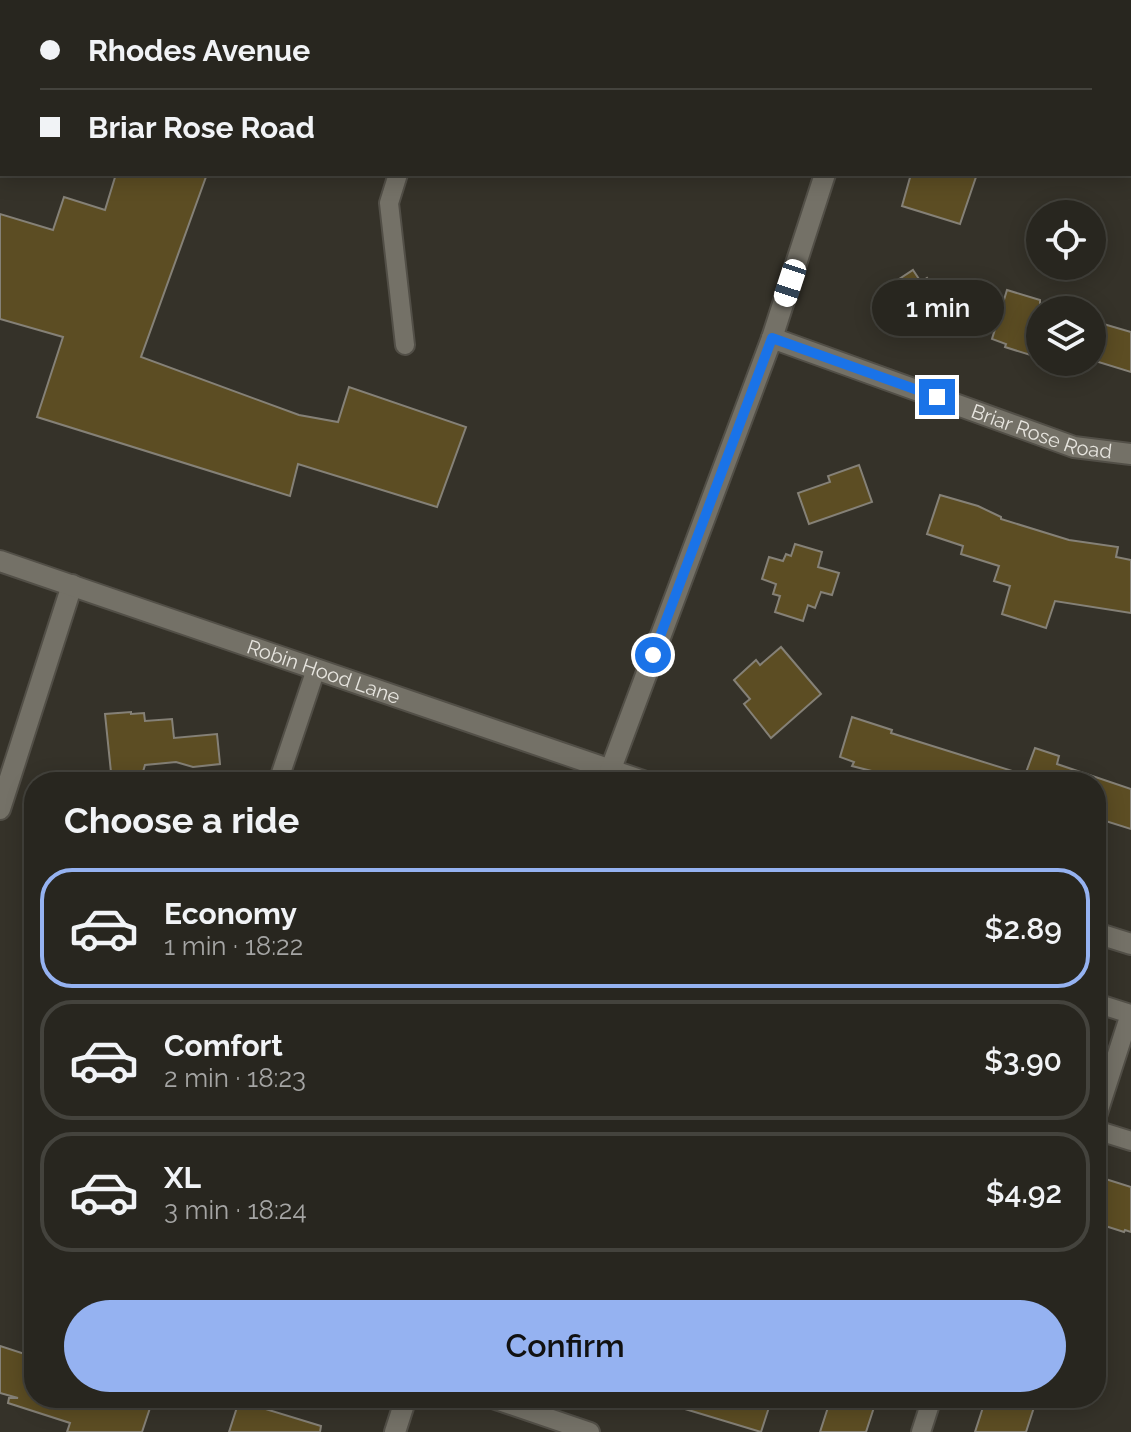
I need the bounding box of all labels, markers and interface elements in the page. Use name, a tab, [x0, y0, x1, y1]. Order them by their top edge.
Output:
text: Rhodes Avenue	[88, 33, 310, 68]
text: Briar Rose Road	[88, 110, 315, 145]
map controls	[1026, 200, 1106, 376]
button: locate	[1026, 200, 1106, 280]
car	[771, 256, 809, 310]
callout: 1 min	[871, 281, 1003, 337]
text: 1 min	[906, 293, 970, 323]
button: layers	[1026, 296, 1106, 376]
route end	[919, 379, 955, 415]
street label: Briar Rose Road	[968, 399, 1113, 464]
street label: Robin Hood Lane	[244, 634, 403, 709]
route start	[635, 637, 671, 673]
text: Choose a ride	[64, 799, 299, 841]
icon: car	[68, 892, 140, 964]
text: Economy	[164, 896, 297, 931]
text: $2.89	[985, 911, 1062, 946]
text: 1 min · 18:22	[164, 931, 303, 961]
icon: car	[68, 1024, 140, 1096]
text: Comfort	[164, 1028, 283, 1063]
text: $3.90	[984, 1043, 1062, 1078]
text: 2 min · 18:23	[164, 1063, 306, 1093]
icon: car	[68, 1156, 140, 1228]
text: XL	[164, 1160, 201, 1195]
text: $4.92	[986, 1175, 1062, 1210]
text: 3 min · 18:24	[164, 1195, 307, 1225]
button: Confirm	[64, 1300, 1066, 1392]

